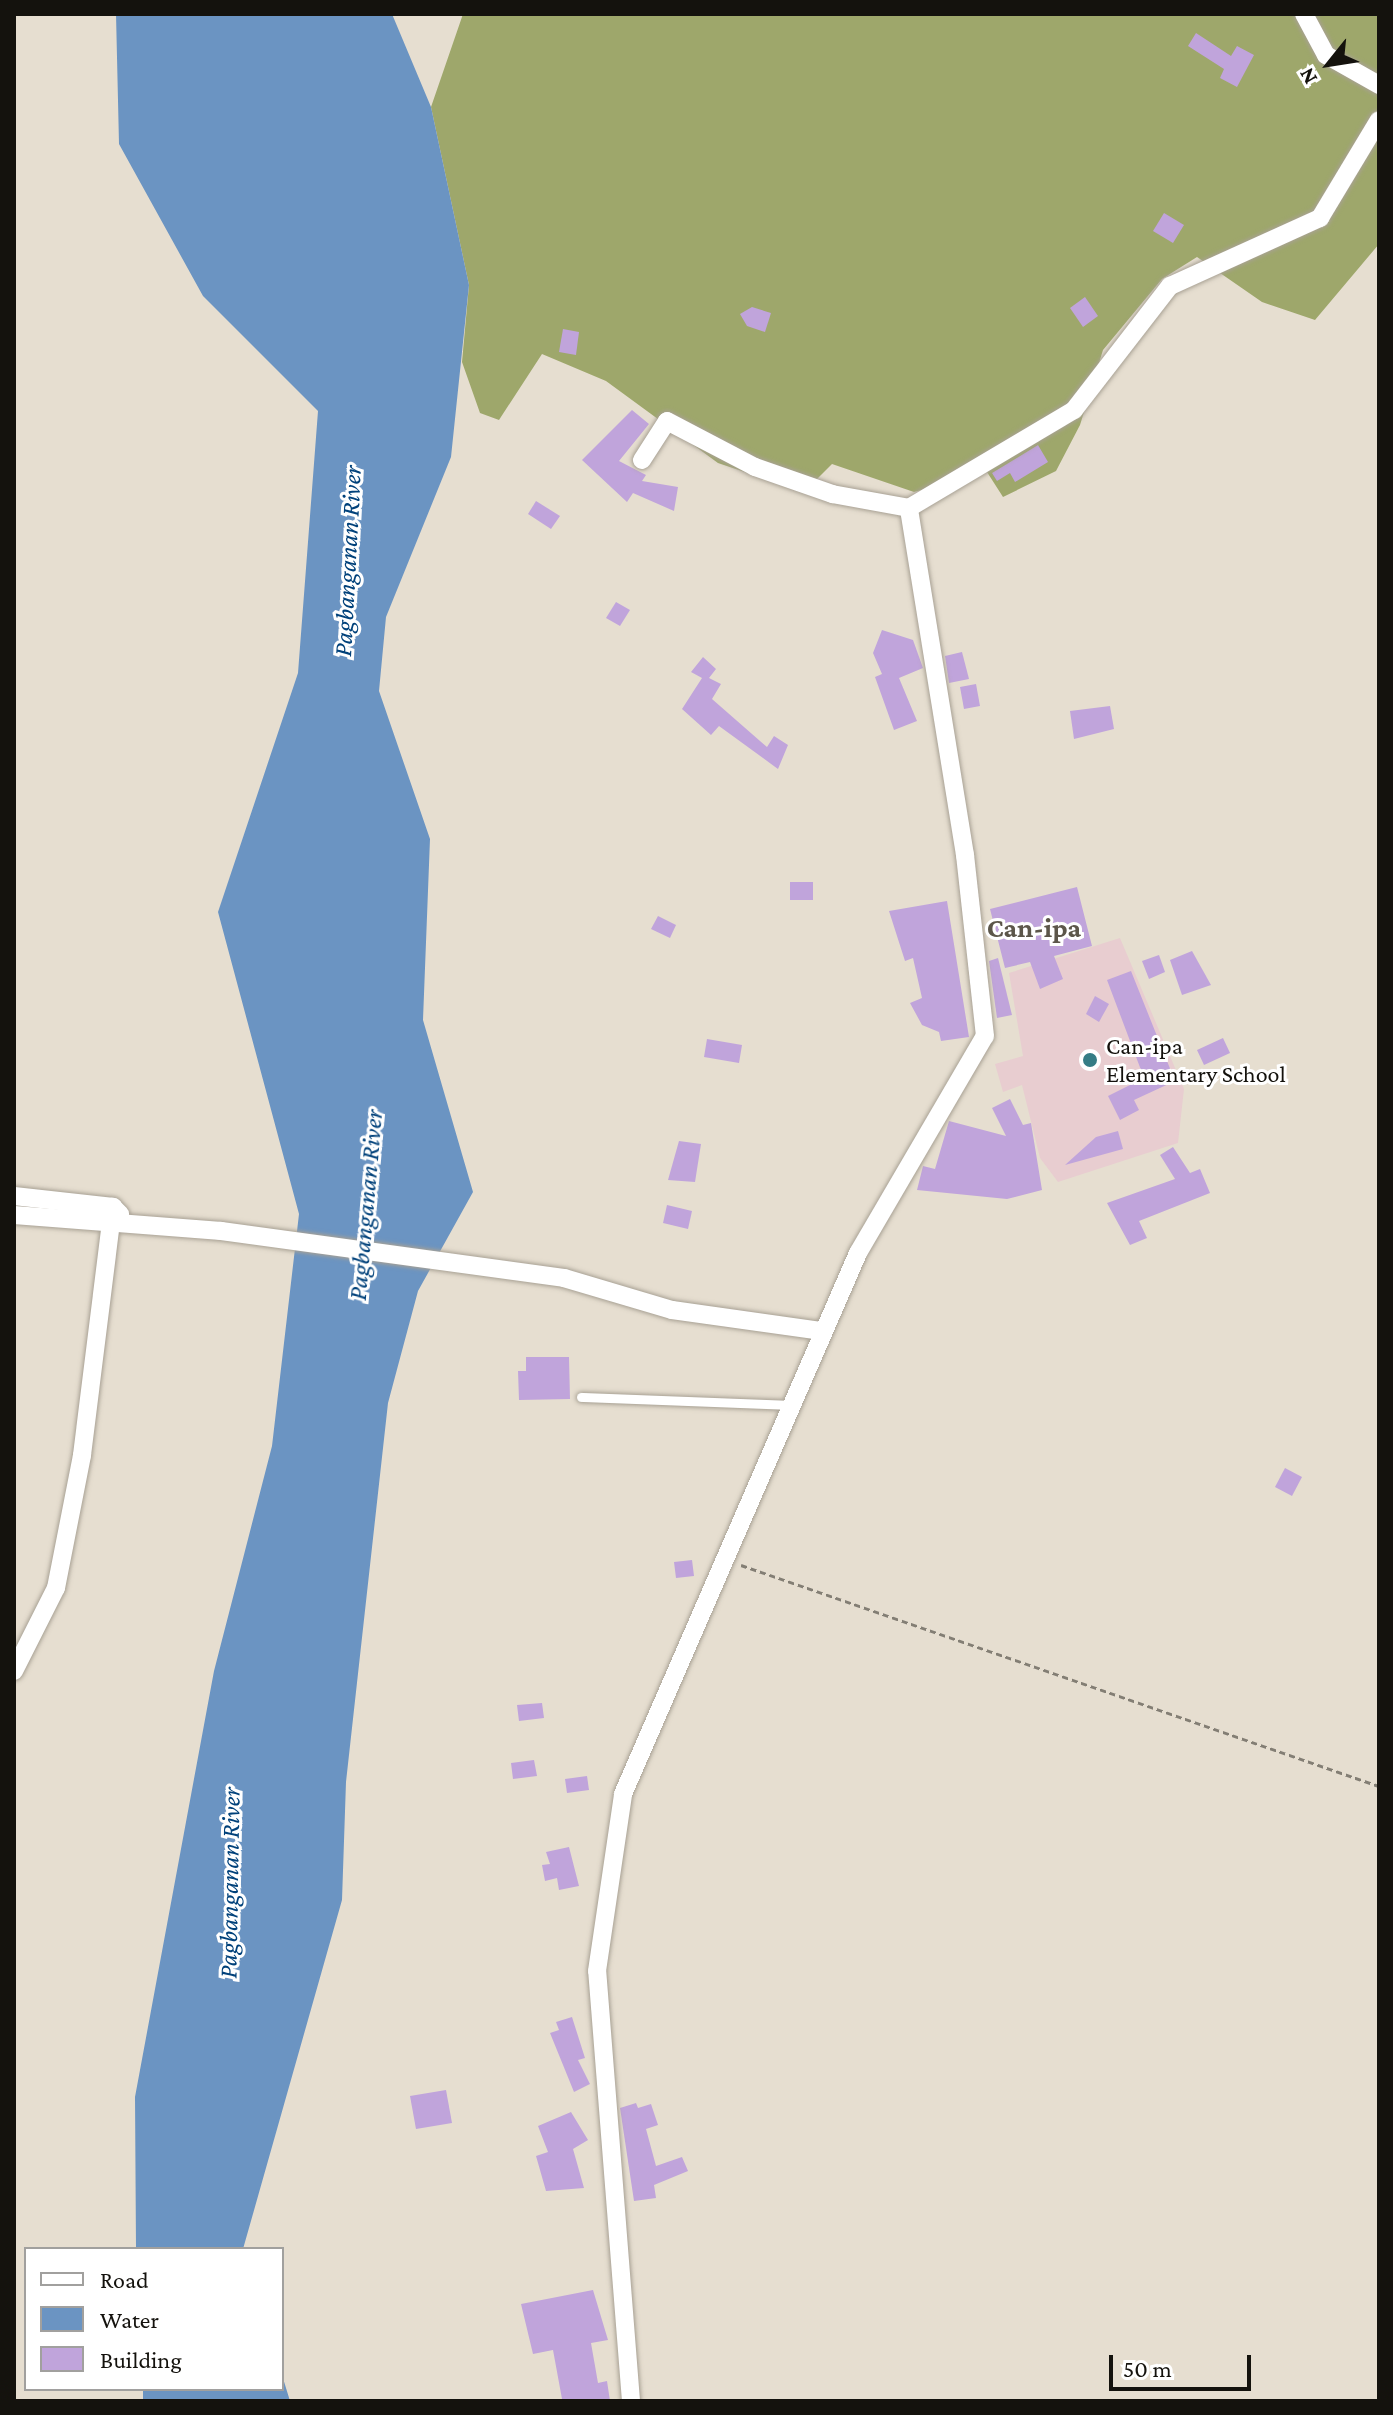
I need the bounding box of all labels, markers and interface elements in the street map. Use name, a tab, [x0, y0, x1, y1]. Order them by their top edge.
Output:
north arrow	[1289, 24, 1369, 104]
text: N	[1293, 64, 1322, 89]
water label: Pagbanganan River	[327, 465, 369, 657]
district label: Can-ipa	[987, 911, 1081, 945]
place label: Can-ipa Elementary School	[1106, 1032, 1286, 1088]
marker: Can-ipa Elementary School	[1081, 1051, 1099, 1069]
water label: Pagbanganan River	[342, 1108, 390, 1302]
water label: Pagbanganan River	[213, 1787, 247, 1979]
legend	[24, 2247, 284, 2391]
text: Road	[100, 2266, 149, 2293]
text: Water	[100, 2306, 159, 2333]
scale bar	[1113, 2339, 1255, 2389]
text: Building	[100, 2346, 182, 2373]
text: 50 m	[1123, 2355, 1172, 2382]

